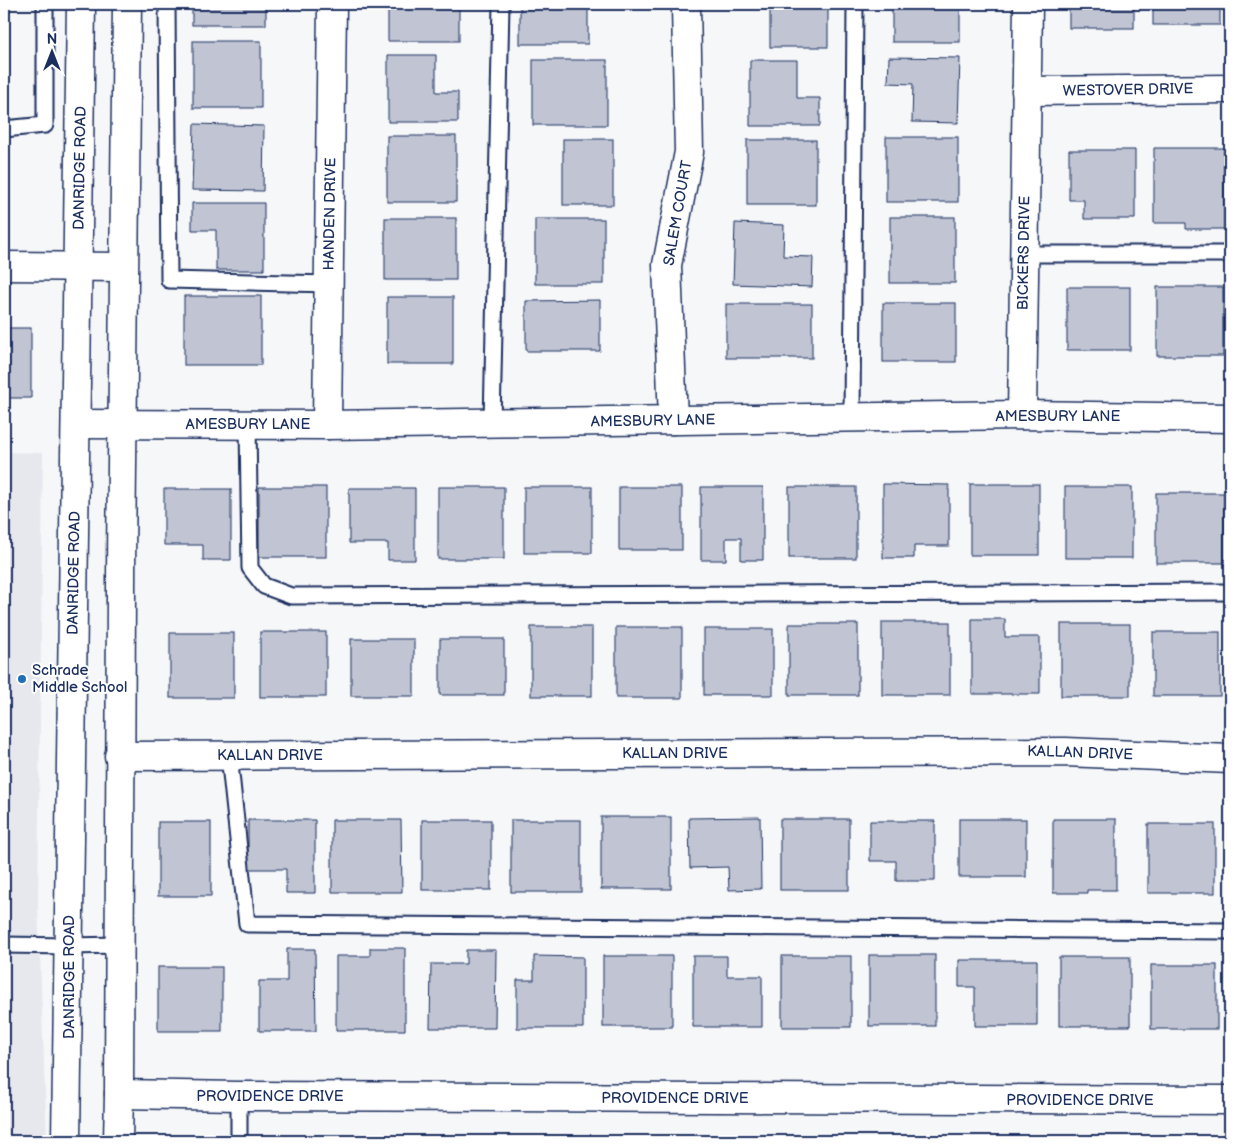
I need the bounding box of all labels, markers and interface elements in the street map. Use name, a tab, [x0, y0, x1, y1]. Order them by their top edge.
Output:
north arrow	[28, 28, 78, 78]
text: N	[47, 31, 57, 48]
street label: WESTOVER DRIVE	[1062, 79, 1194, 101]
street label: DANRIDGE ROAD	[69, 106, 91, 230]
street label: HANDEN DRIVE	[320, 157, 340, 271]
street label: SALEM COURT	[659, 159, 697, 267]
street label: BICKERS DRIVE	[1014, 196, 1034, 310]
street label: AMESBURY LANE	[996, 407, 1120, 426]
street label: AMESBURY LANE	[590, 410, 716, 432]
street label: AMESBURY LANE	[186, 415, 310, 434]
street label: DANRIDGE ROAD	[63, 511, 85, 635]
place label: Schrade Middle School	[32, 661, 127, 697]
marker: Schrade Middle School	[16, 673, 28, 685]
street label: KALLAN DRIVE	[1027, 742, 1133, 764]
street label: KALLAN DRIVE	[622, 744, 728, 763]
street label: KALLAN DRIVE	[217, 746, 323, 765]
street label: DANRIDGE ROAD	[60, 915, 79, 1039]
street label: PROVIDENCE DRIVE	[196, 1087, 344, 1106]
street label: PROVIDENCE DRIVE	[601, 1089, 749, 1108]
street label: PROVIDENCE DRIVE	[1006, 1091, 1154, 1110]

